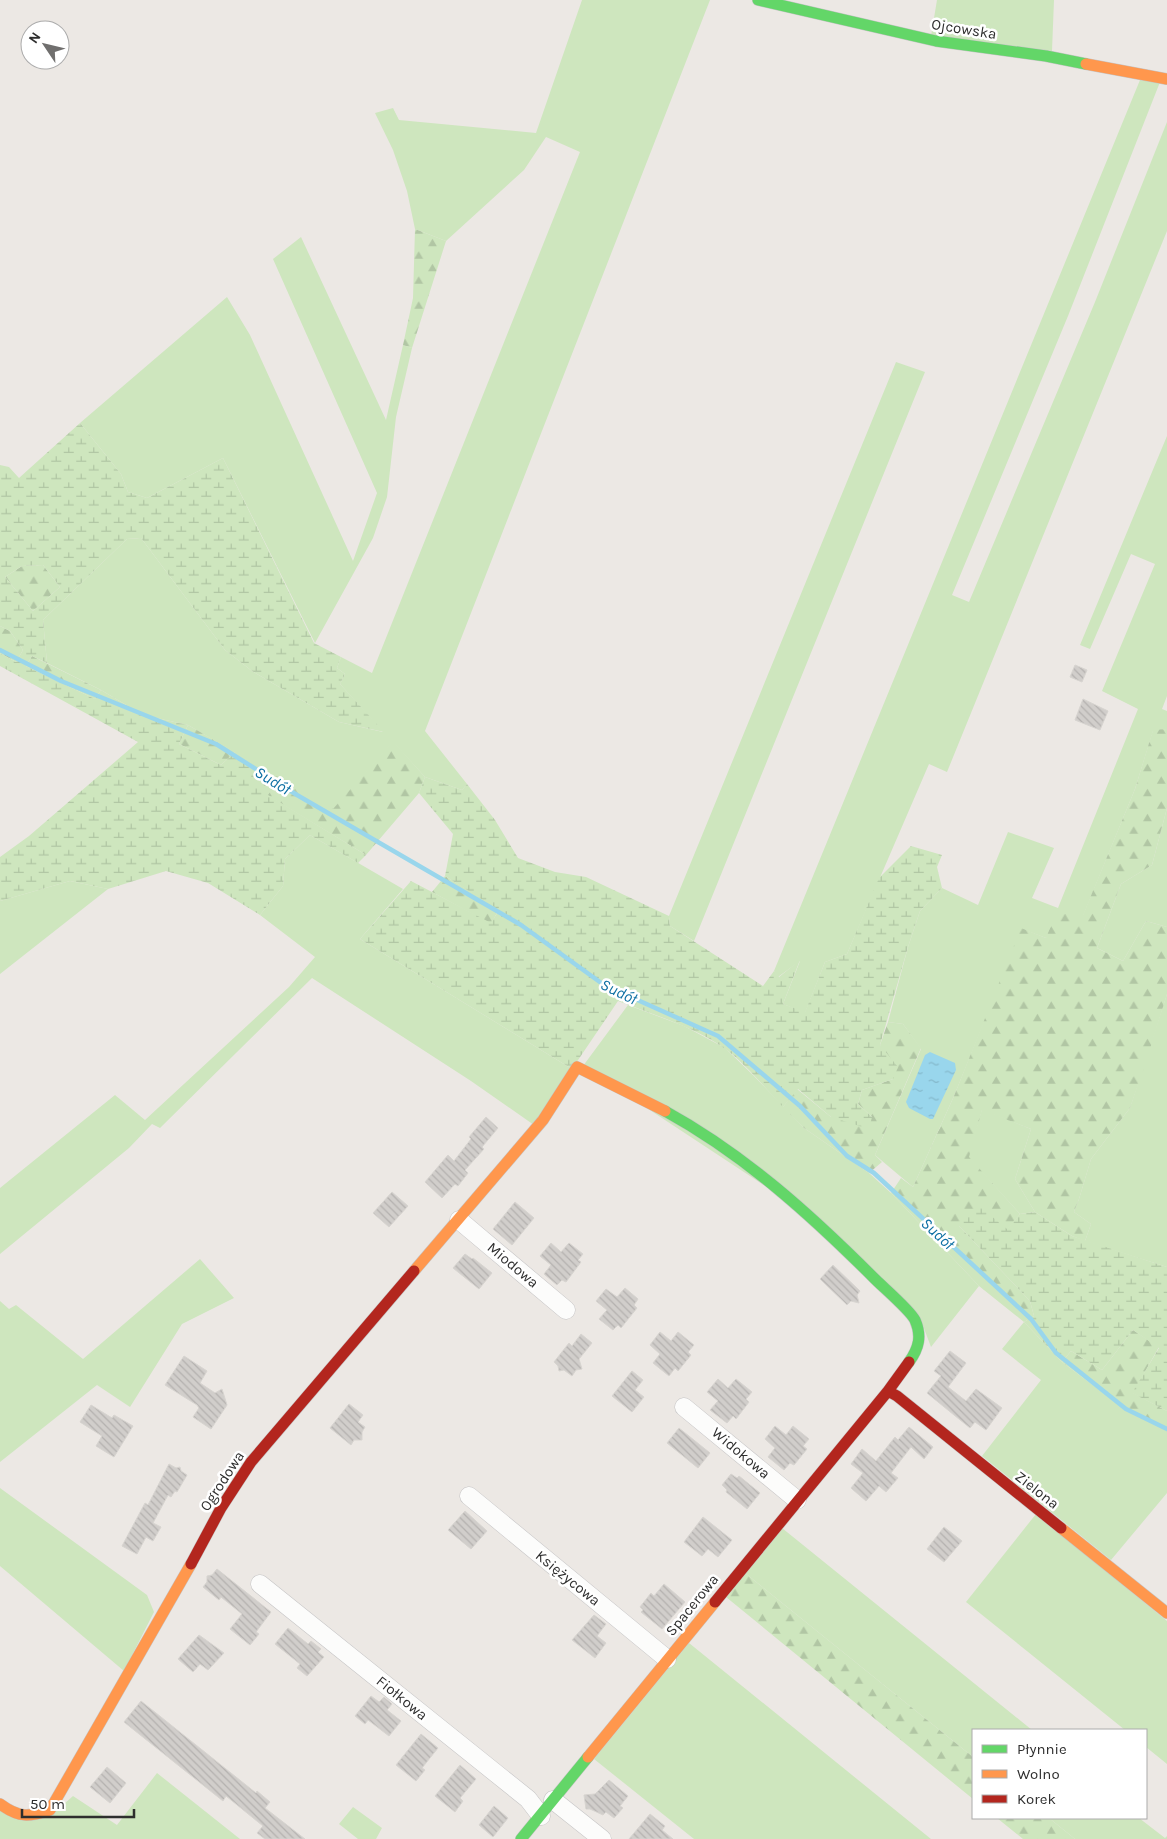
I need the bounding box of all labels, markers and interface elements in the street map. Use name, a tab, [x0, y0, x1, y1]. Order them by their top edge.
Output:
street label: Ojcowska	[930, 15, 998, 43]
north arrow	[20, 20, 70, 70]
text: N	[25, 29, 45, 47]
water label: Sudół	[252, 762, 295, 799]
water label: Sudół	[598, 975, 641, 1009]
water label: Sudół	[917, 1214, 959, 1254]
street label: Miodowa	[484, 1238, 542, 1292]
street label: Widokowa	[708, 1423, 774, 1483]
street label: Ogrodowa	[196, 1448, 248, 1514]
street label: Zielona	[1011, 1467, 1063, 1513]
street label: Księżycowa	[532, 1546, 604, 1610]
street label: Spacerowa	[662, 1570, 722, 1640]
street label: Fiołkowa	[373, 1672, 431, 1724]
legend	[972, 1729, 1147, 1819]
text: Płynnie	[1017, 1740, 1067, 1758]
text: Wolno	[1017, 1765, 1060, 1783]
scale bar	[22, 1786, 135, 1818]
text: Korek	[1017, 1790, 1056, 1808]
text: 50 m	[30, 1795, 65, 1813]

